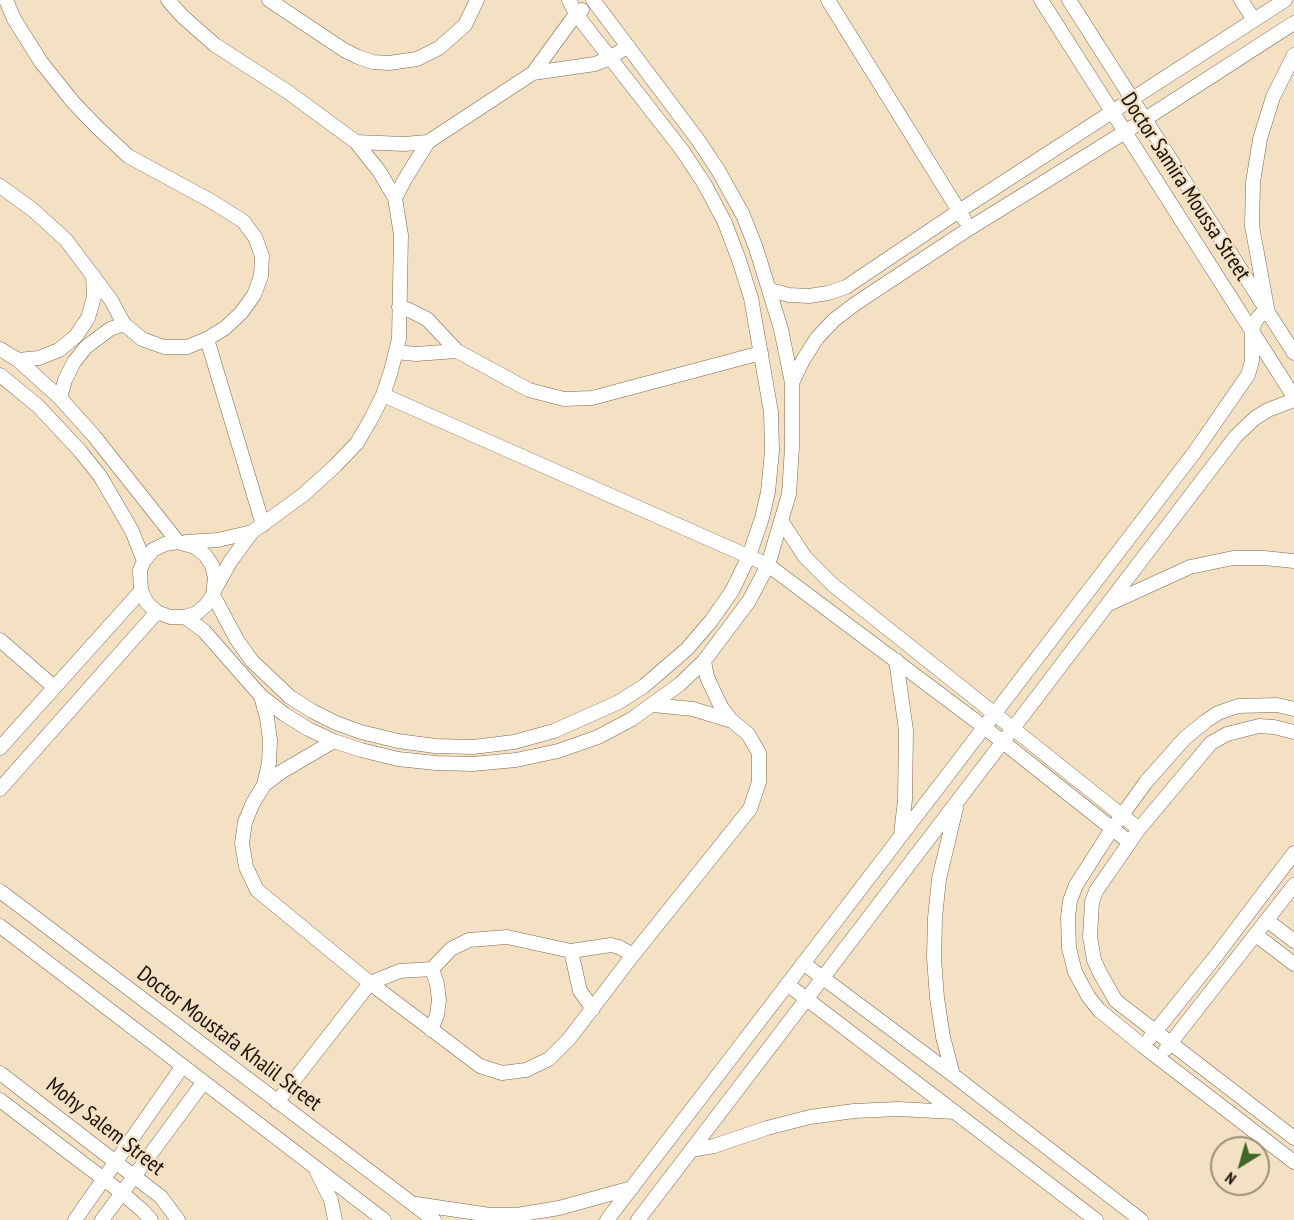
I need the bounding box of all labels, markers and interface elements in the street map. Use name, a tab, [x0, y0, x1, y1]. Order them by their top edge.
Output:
street label: Doctor Samira Moussa Street	[1114, 88, 1256, 286]
street label: Doctor Moustafa Khalil Street	[132, 961, 326, 1117]
street label: Mohy Salem Street	[40, 1073, 170, 1181]
north arrow	[1210, 1136, 1270, 1196]
text: N	[1221, 1168, 1240, 1189]

